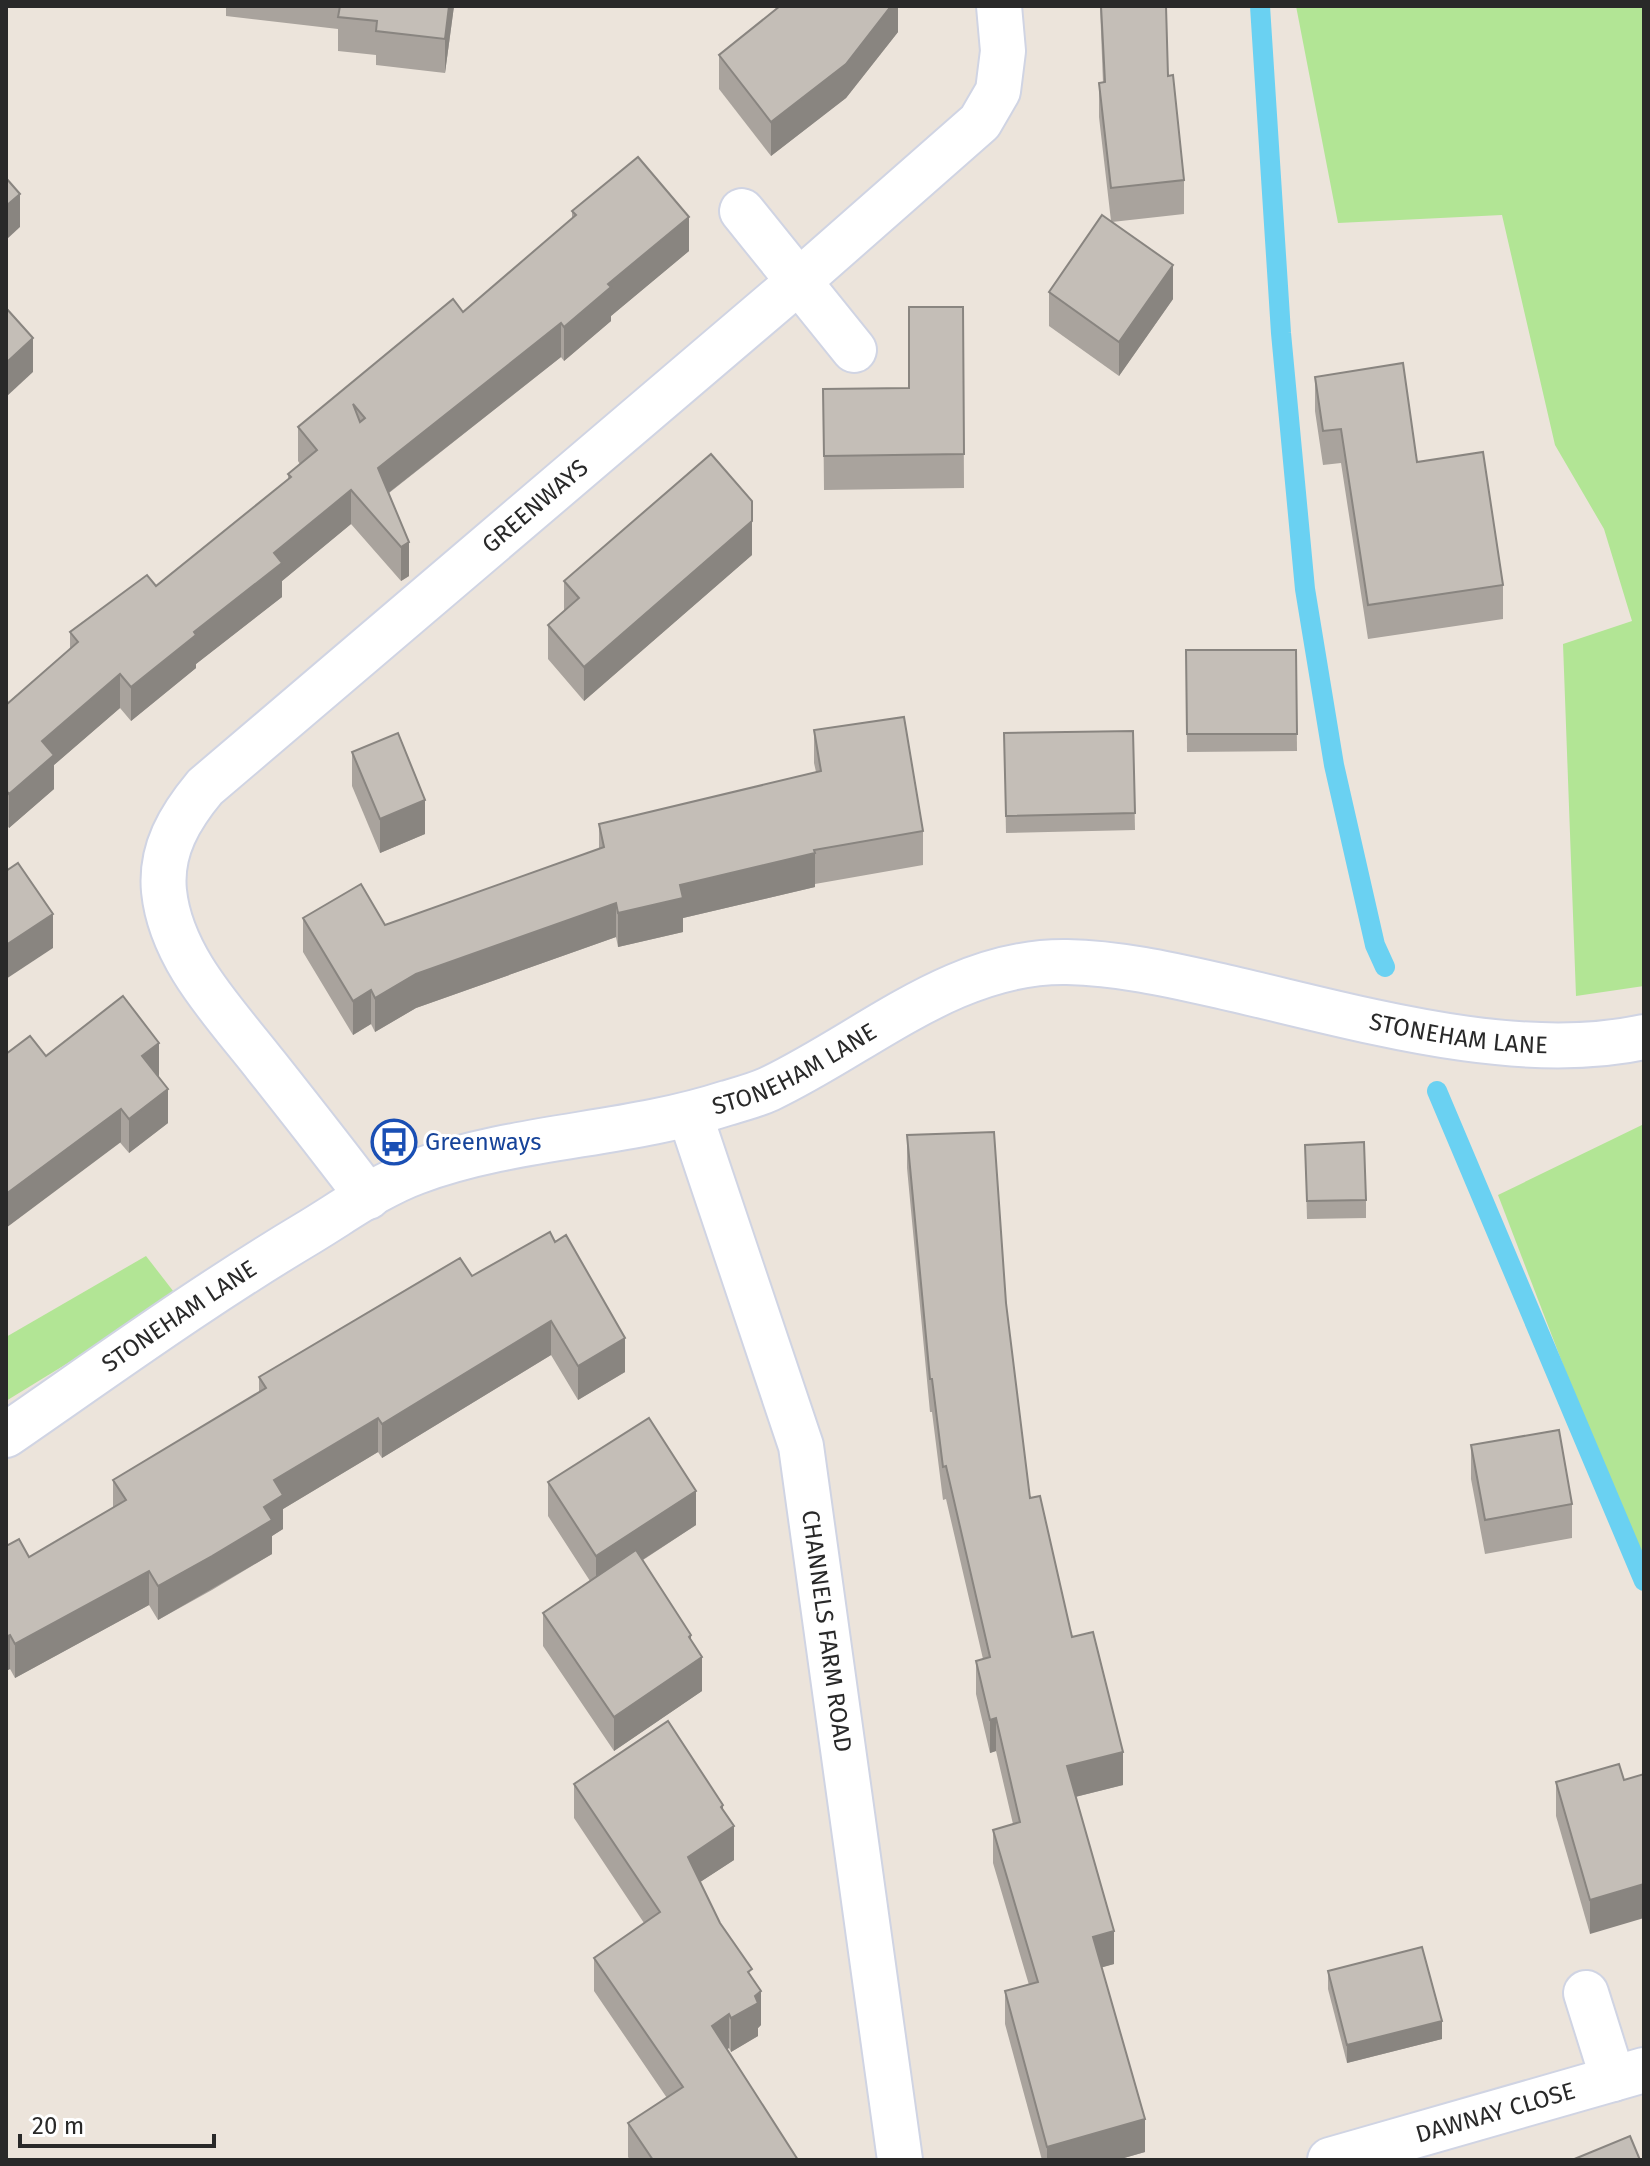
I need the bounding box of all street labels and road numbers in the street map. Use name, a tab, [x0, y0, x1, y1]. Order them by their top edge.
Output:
street label: GREENWAYS	[476, 453, 594, 559]
street label: STONEHAM LANE	[1367, 1007, 1548, 1059]
street label: STONEHAM LANE	[709, 1017, 881, 1121]
street label: STONEHAM LANE	[97, 1254, 262, 1378]
street label: CHANNELS FARM ROAD	[796, 1508, 857, 1754]
street label: DAWNAY CLOSE	[1413, 2077, 1578, 2149]

